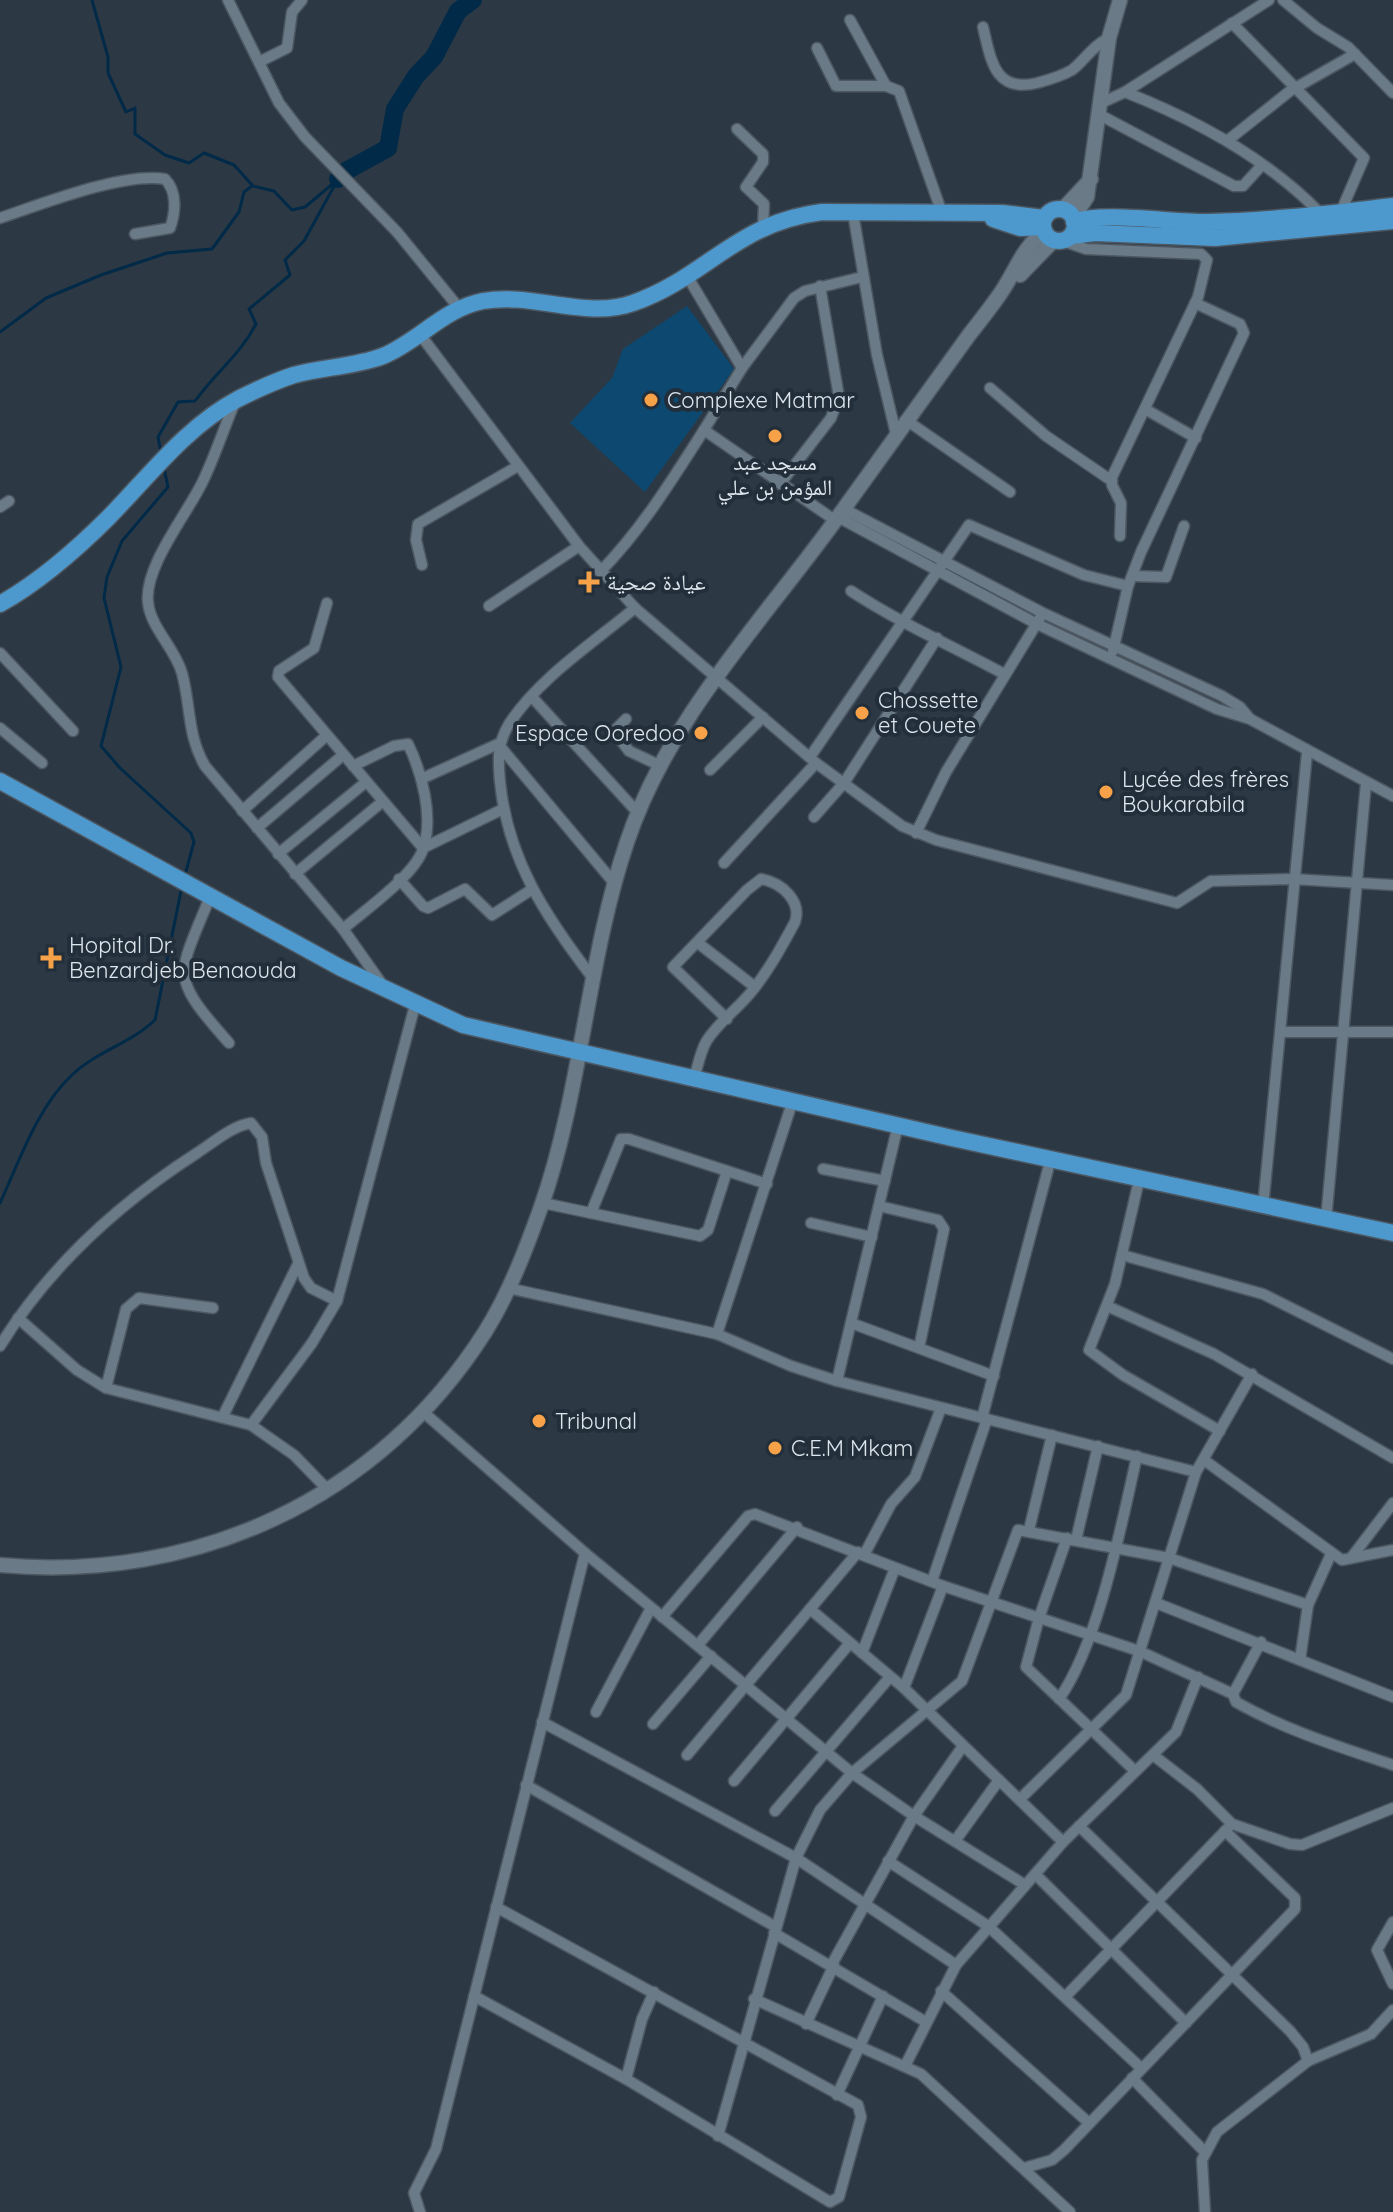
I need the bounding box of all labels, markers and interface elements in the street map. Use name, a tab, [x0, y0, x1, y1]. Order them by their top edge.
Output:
place label: Complexe Matmar	[667, 386, 855, 414]
marker: Complexe Matmar	[642, 391, 660, 409]
marker: مسجد عبد المؤمن بن علي	[766, 427, 784, 445]
place label: مسجد عبد المؤمن بن علي	[718, 448, 832, 505]
place label: عيادة صحية	[607, 568, 706, 596]
marker: عيادة صحية	[578, 571, 600, 593]
place label: Chossette et Couete	[878, 686, 978, 739]
marker: Chossette et Couete	[853, 704, 871, 722]
place label: Espace Ooredoo	[515, 719, 685, 747]
marker: Espace Ooredoo	[692, 724, 710, 742]
place label: Lycée des frères Boukarabila	[1122, 765, 1289, 818]
marker: Lycée des frères Boukarabila	[1097, 783, 1115, 801]
place label: Hopital Dr. Benzardjeb Benaouda	[69, 931, 297, 984]
marker: Hopital Dr. Benzardjeb Benaouda	[40, 947, 62, 969]
place label: Tribunal	[555, 1407, 637, 1435]
marker: Tribunal	[530, 1412, 548, 1430]
place label: C.E.M Mkam	[791, 1434, 913, 1462]
marker: C.E.M Mkam	[766, 1439, 784, 1457]

